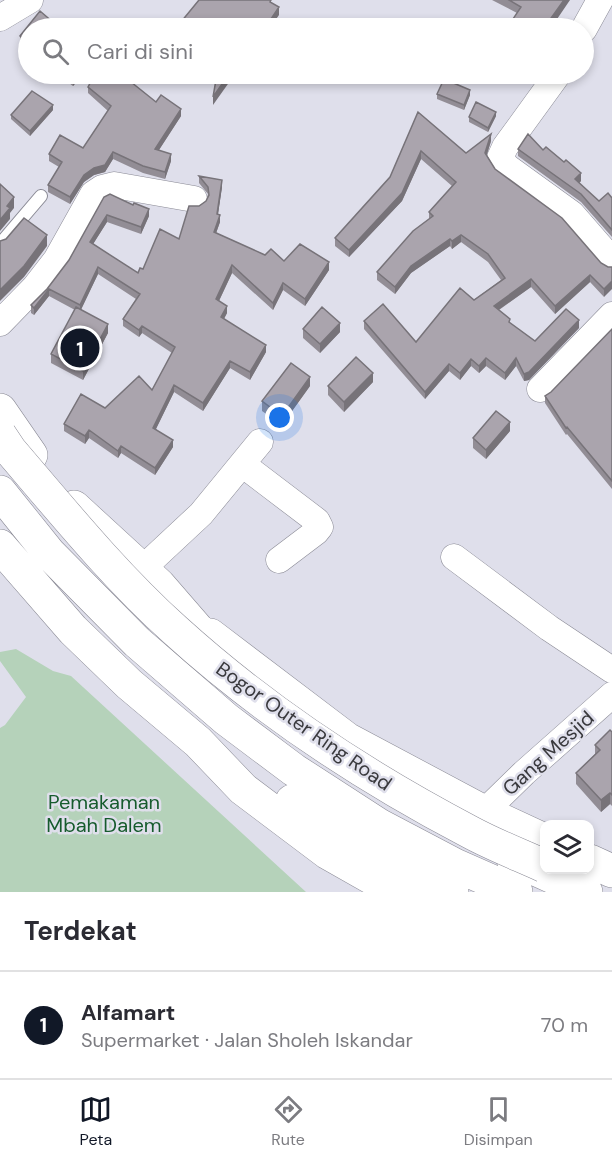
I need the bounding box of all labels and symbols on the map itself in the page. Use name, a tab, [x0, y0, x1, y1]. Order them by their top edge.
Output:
pin: 1	[60, 326, 100, 370]
your location	[265, 403, 294, 432]
street label: Bogor Outer Ring Road	[211, 656, 397, 796]
street label: Gang Mesjid	[497, 705, 599, 801]
park label: Pemakaman Mbah Dalem	[46, 789, 162, 838]

